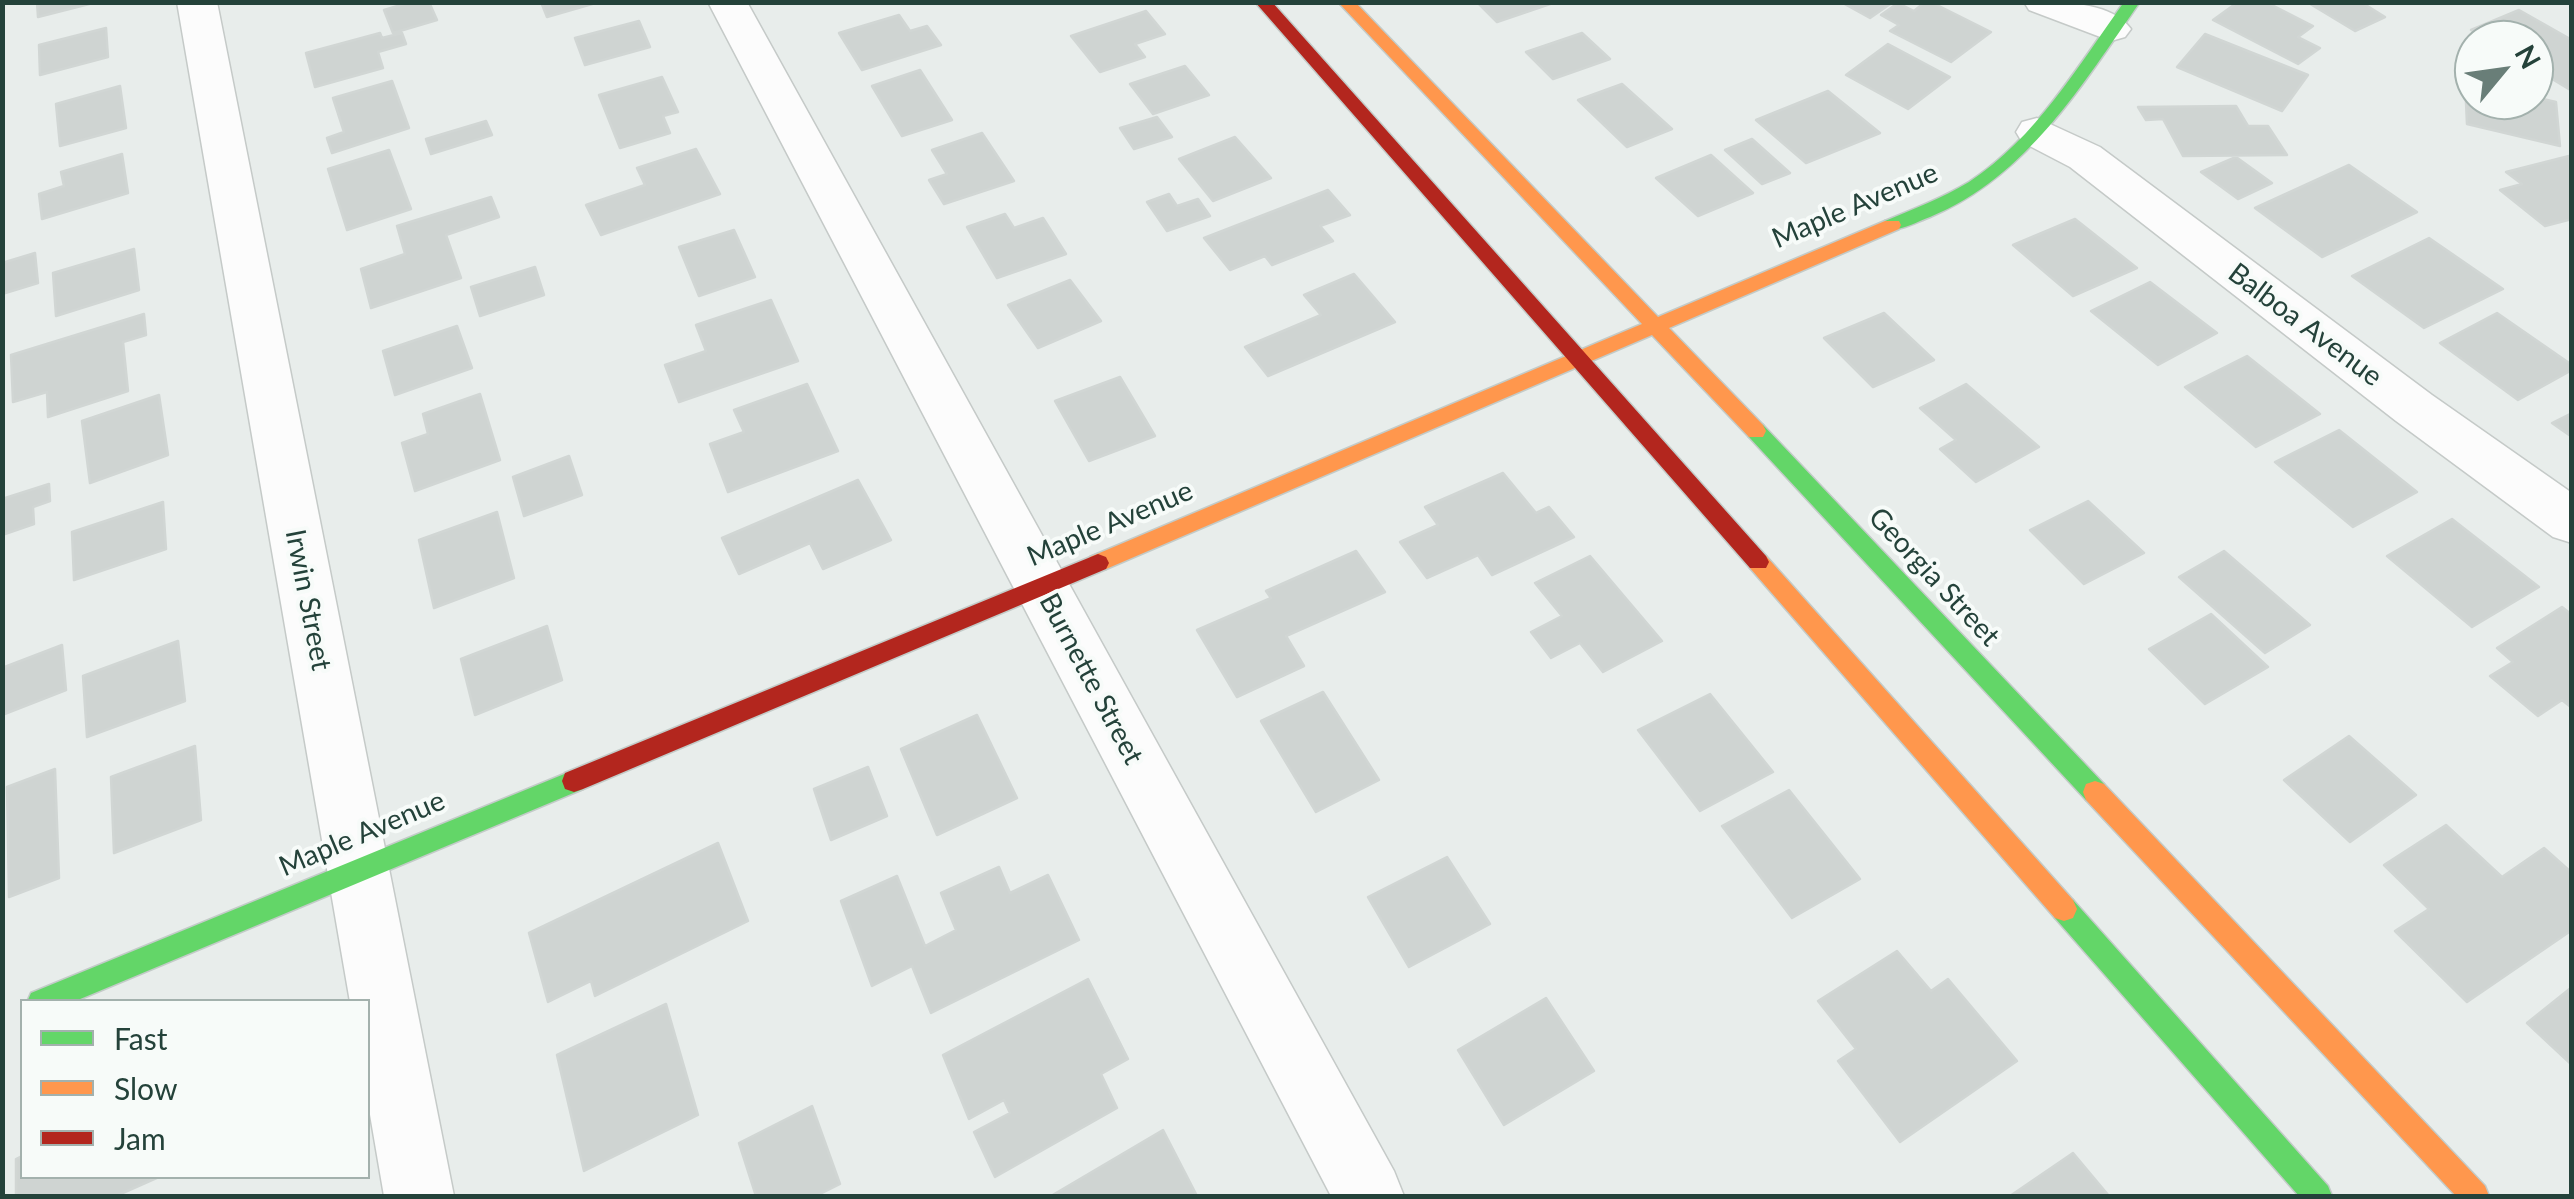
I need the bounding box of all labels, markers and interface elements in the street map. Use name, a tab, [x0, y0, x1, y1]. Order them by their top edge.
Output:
north arrow	[2454, 20, 2554, 120]
text: N	[2508, 39, 2549, 74]
street label: Maple Avenue	[1767, 156, 1943, 256]
street label: Balboa Avenue	[2222, 256, 2388, 394]
street label: Maple Avenue	[1022, 474, 1198, 574]
street label: Georgia Street	[1861, 501, 2007, 653]
street label: Irwin Street	[278, 527, 338, 673]
street label: Burnette Street	[1032, 588, 1150, 770]
street label: Maple Avenue	[274, 784, 450, 884]
legend	[20, 999, 370, 1179]
text: Fast	[114, 1020, 168, 1056]
text: Slow	[114, 1070, 177, 1106]
text: Jam	[114, 1120, 166, 1156]

